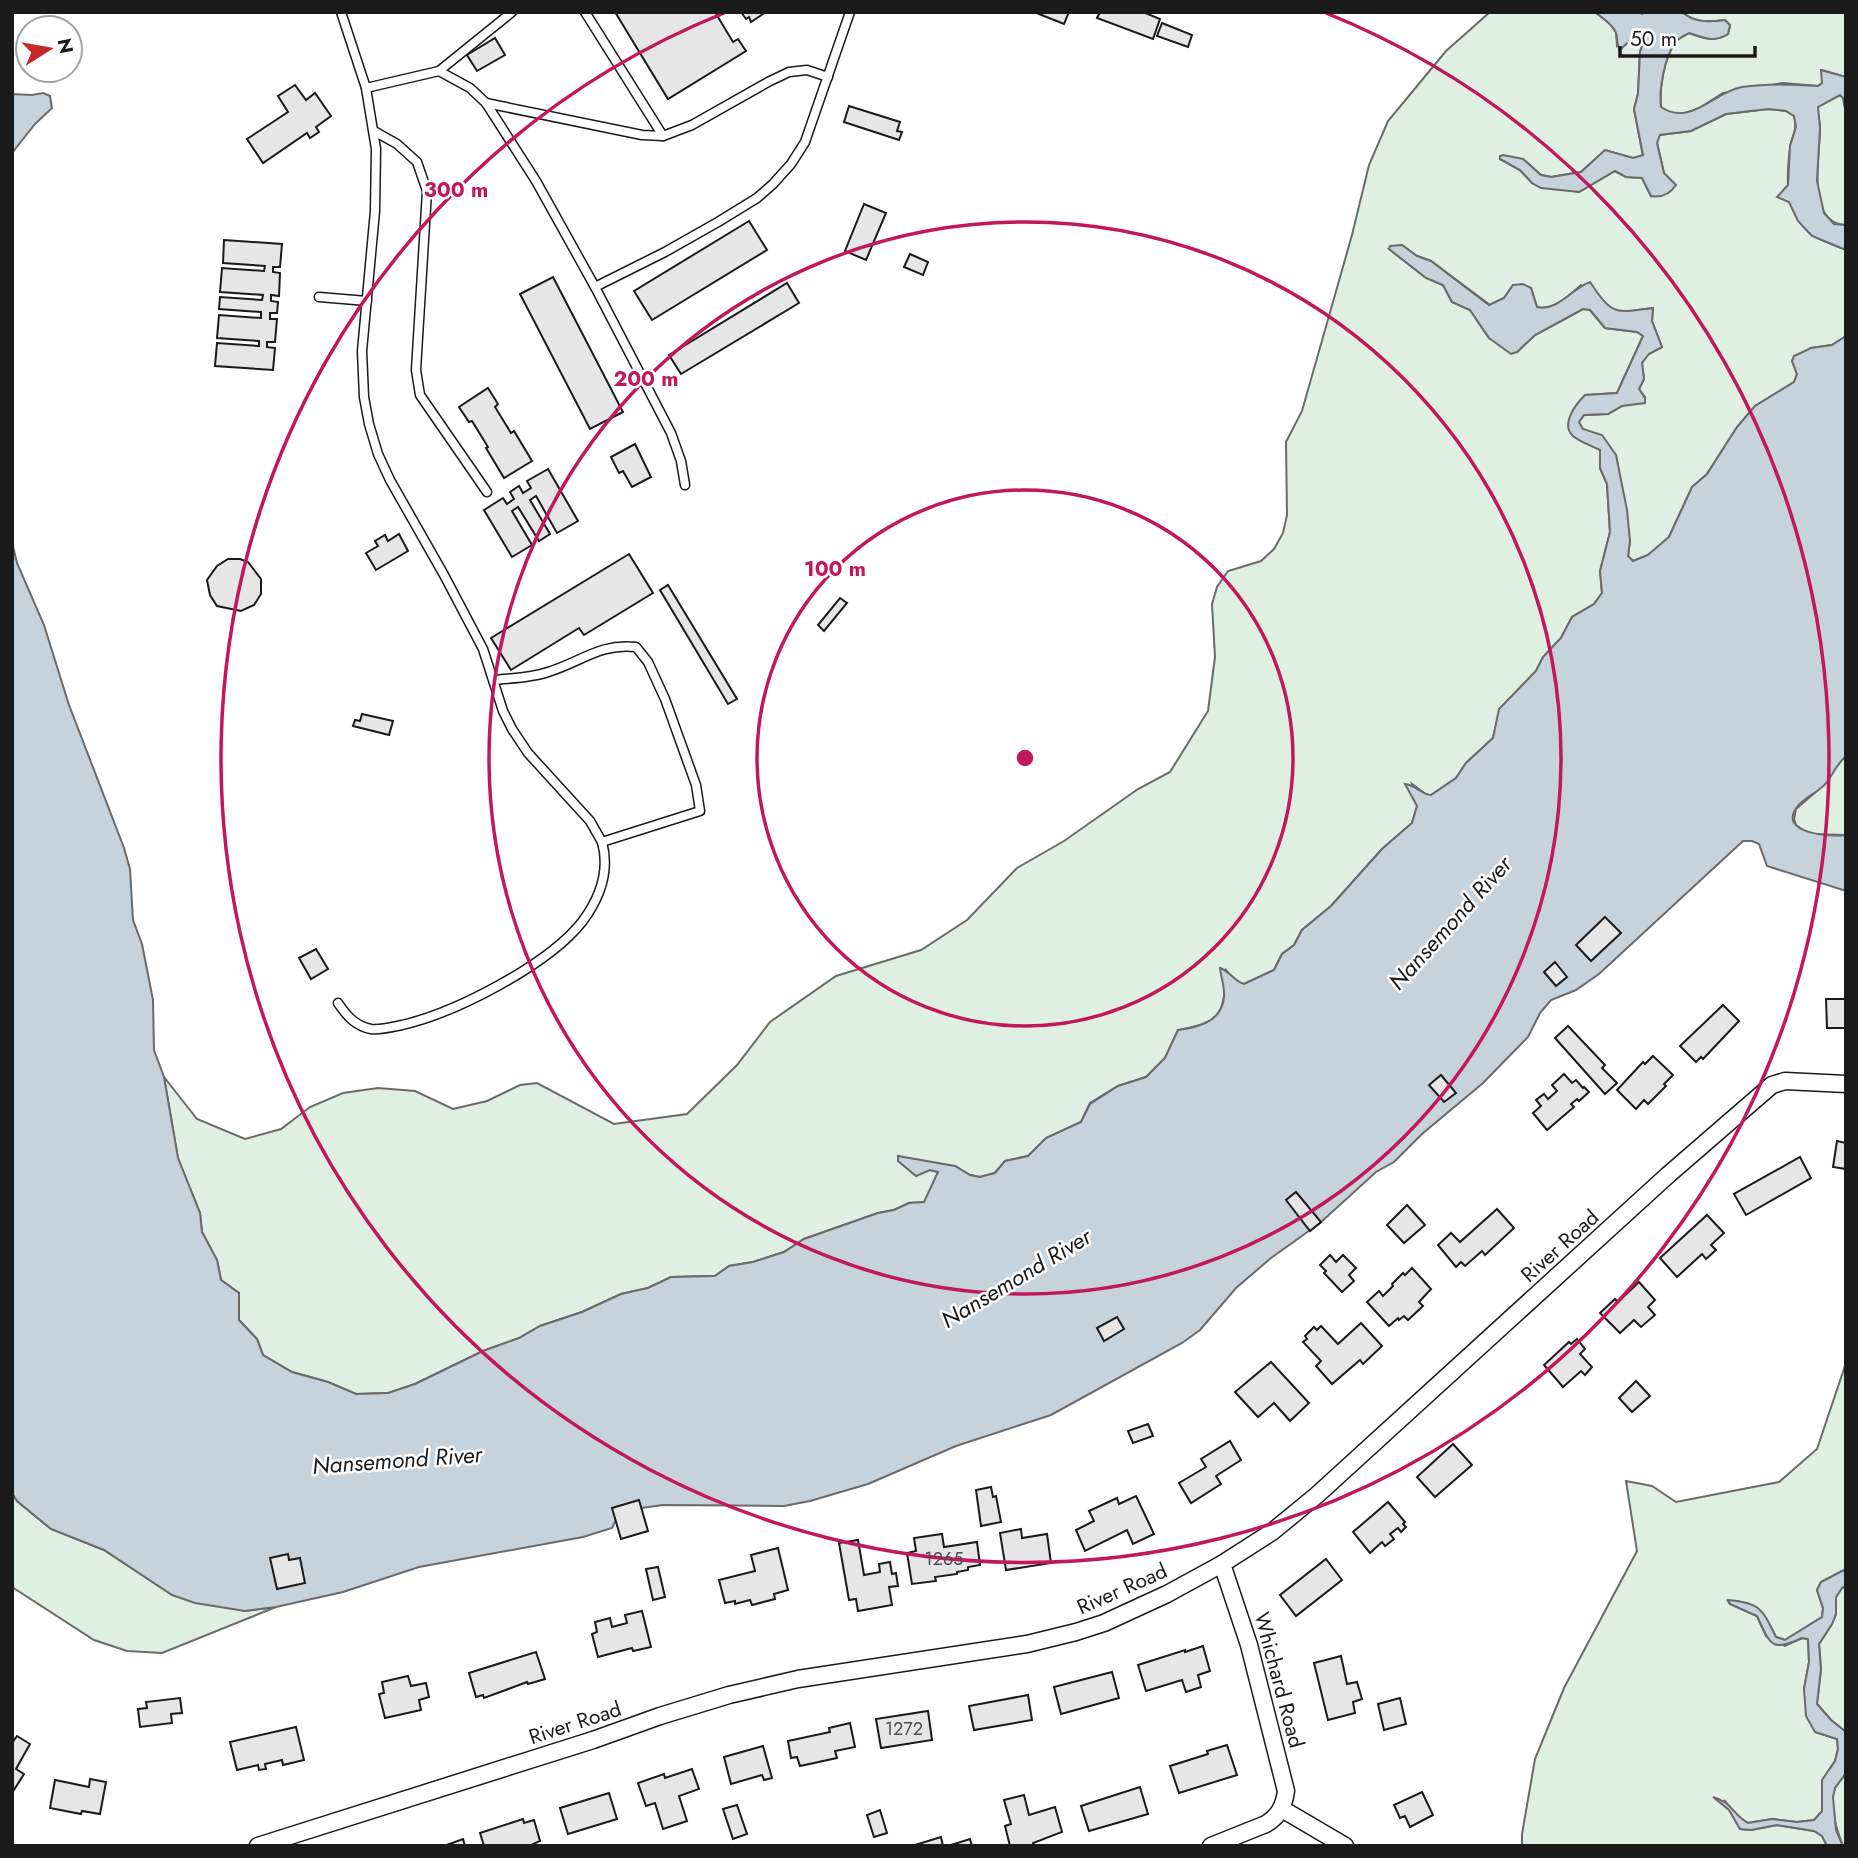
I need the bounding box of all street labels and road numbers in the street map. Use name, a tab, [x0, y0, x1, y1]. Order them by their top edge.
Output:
street label: River Road	[1514, 1203, 1606, 1289]
street label: River Road	[1072, 1556, 1172, 1622]
street label: Whichard Road	[1246, 1609, 1312, 1751]
street label: River Road	[525, 1694, 625, 1752]

